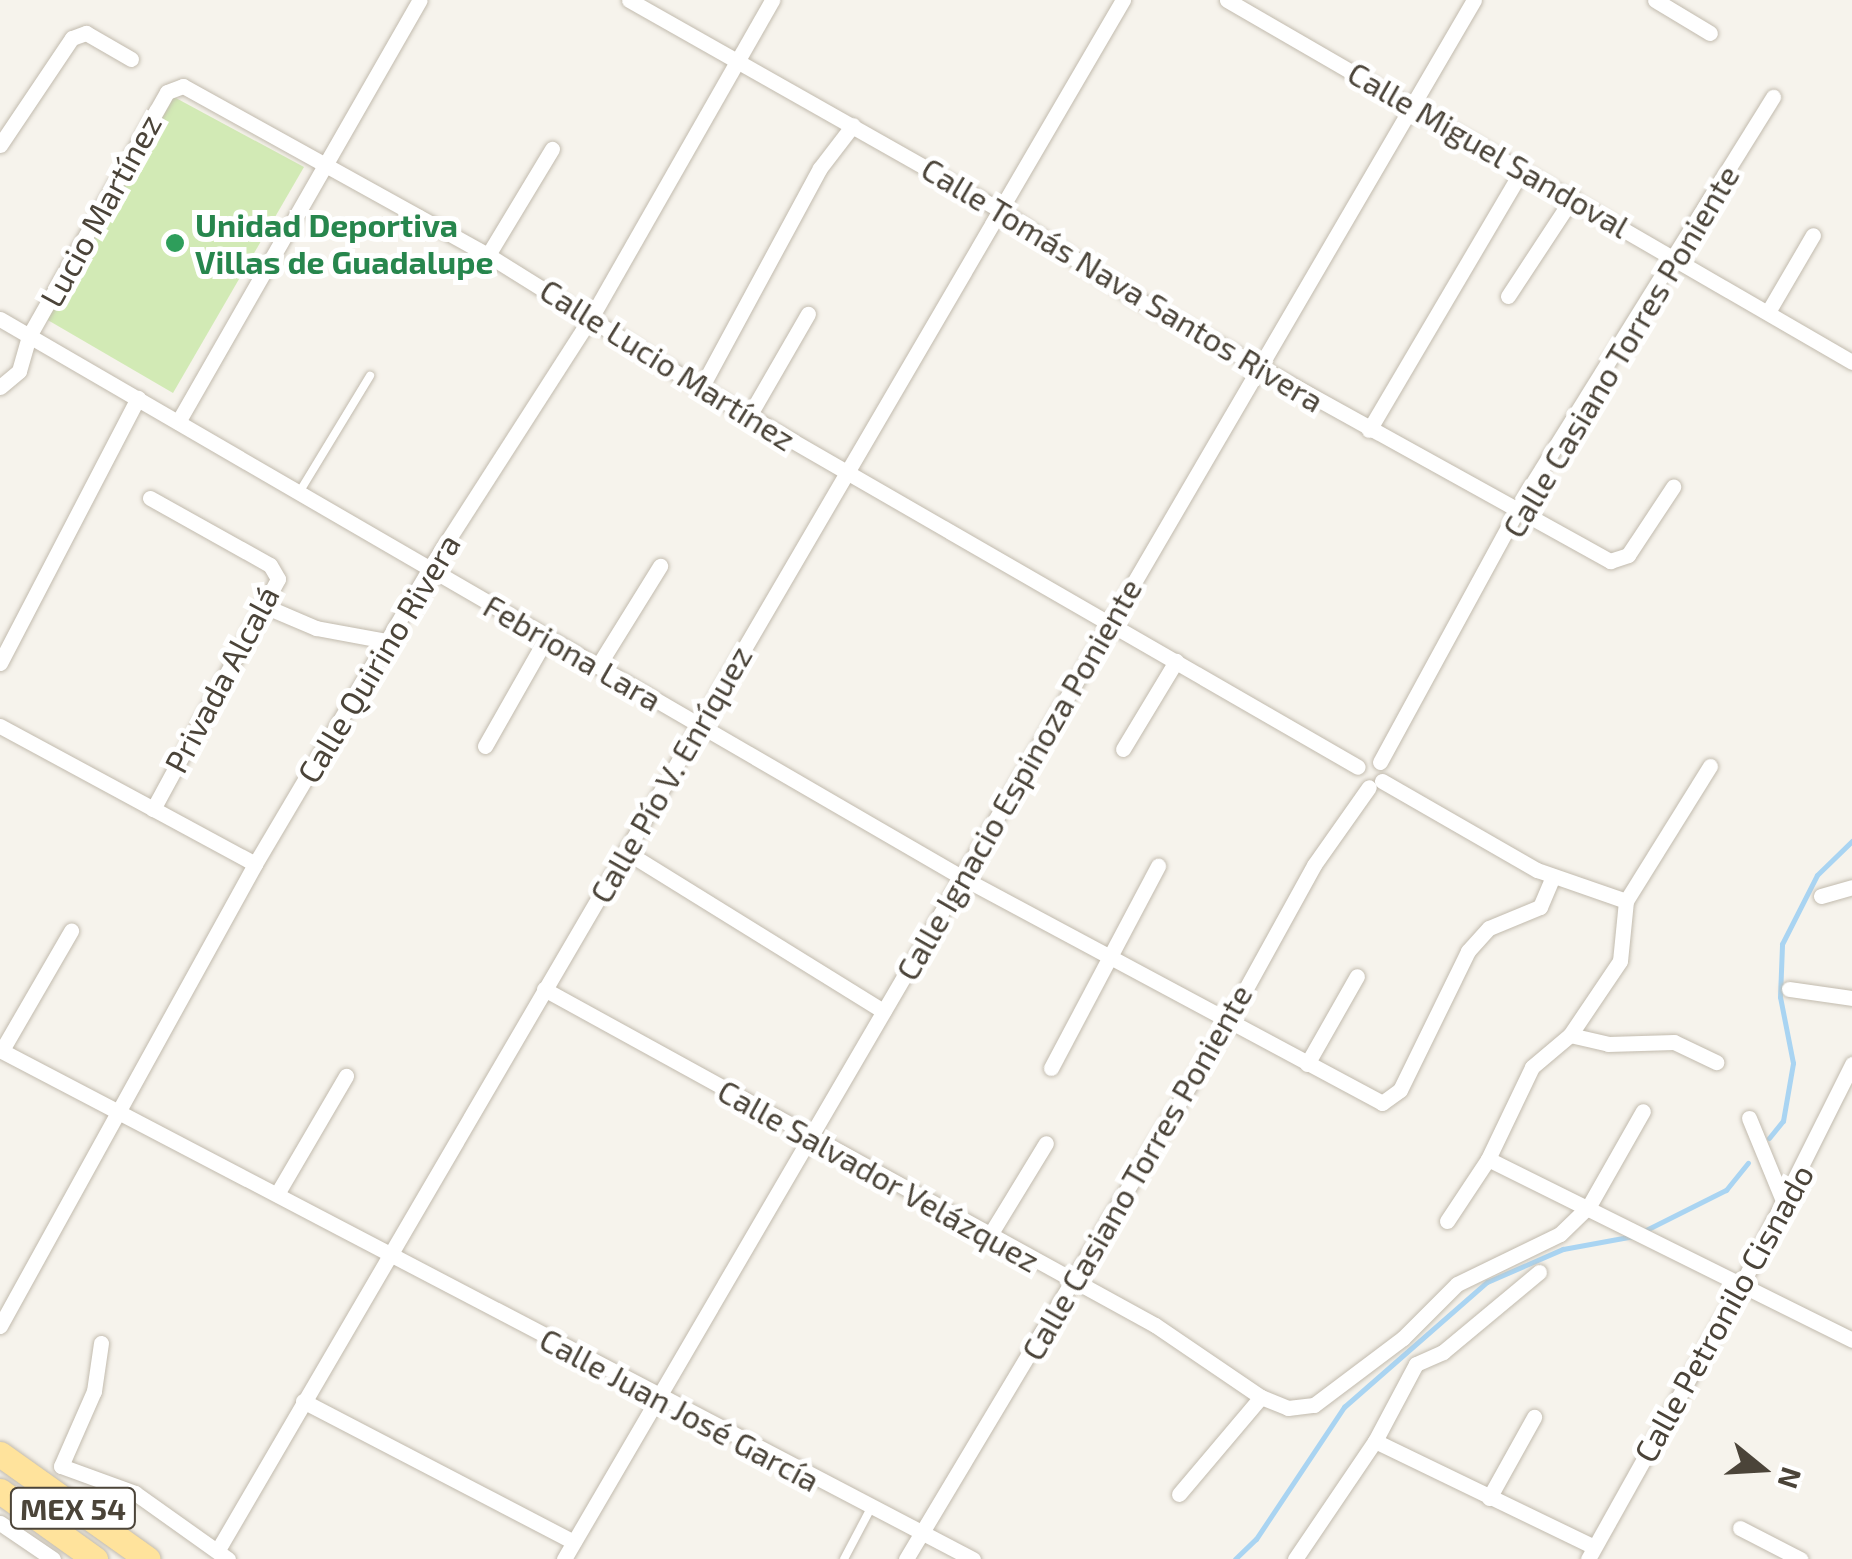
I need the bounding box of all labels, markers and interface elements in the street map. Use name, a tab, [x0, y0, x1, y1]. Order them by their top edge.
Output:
street label: Calle Miguel Sandoval	[1341, 53, 1637, 245]
street label: Lucio Martínez	[31, 107, 169, 313]
street label: Calle Tomás Nava Santos Rivera	[915, 148, 1331, 420]
street label: Calle Casiano Torres Poniente	[1493, 158, 1747, 544]
place label: Unidad Deportiva Villas de Guadalupe	[195, 206, 494, 281]
marker: Unidad Deportiva Villas de Guadalupe	[164, 232, 186, 254]
street label: Calle Lucio Martínez	[533, 270, 803, 458]
street label: Calle Quirino Rivera	[289, 527, 467, 789]
street label: Calle Ignacio Espinoza Poniente	[887, 571, 1149, 987]
street label: Privada Alcalá	[156, 579, 286, 779]
street label: Febriona Lara	[477, 586, 669, 718]
street label: Calle Pío V. Enríquez	[581, 638, 759, 910]
street label: Calle Casiano Torres Poniente	[1012, 977, 1260, 1367]
street label: Calle Salvador Velázquez	[711, 1070, 1047, 1280]
street label: Calle Petronilo Cisnado	[1625, 1158, 1821, 1468]
street label: Calle Juan José García	[533, 1319, 827, 1499]
north arrow	[1712, 1419, 1812, 1519]
text: N	[1771, 1463, 1810, 1493]
road number: MEX 54	[8, 1483, 138, 1533]

